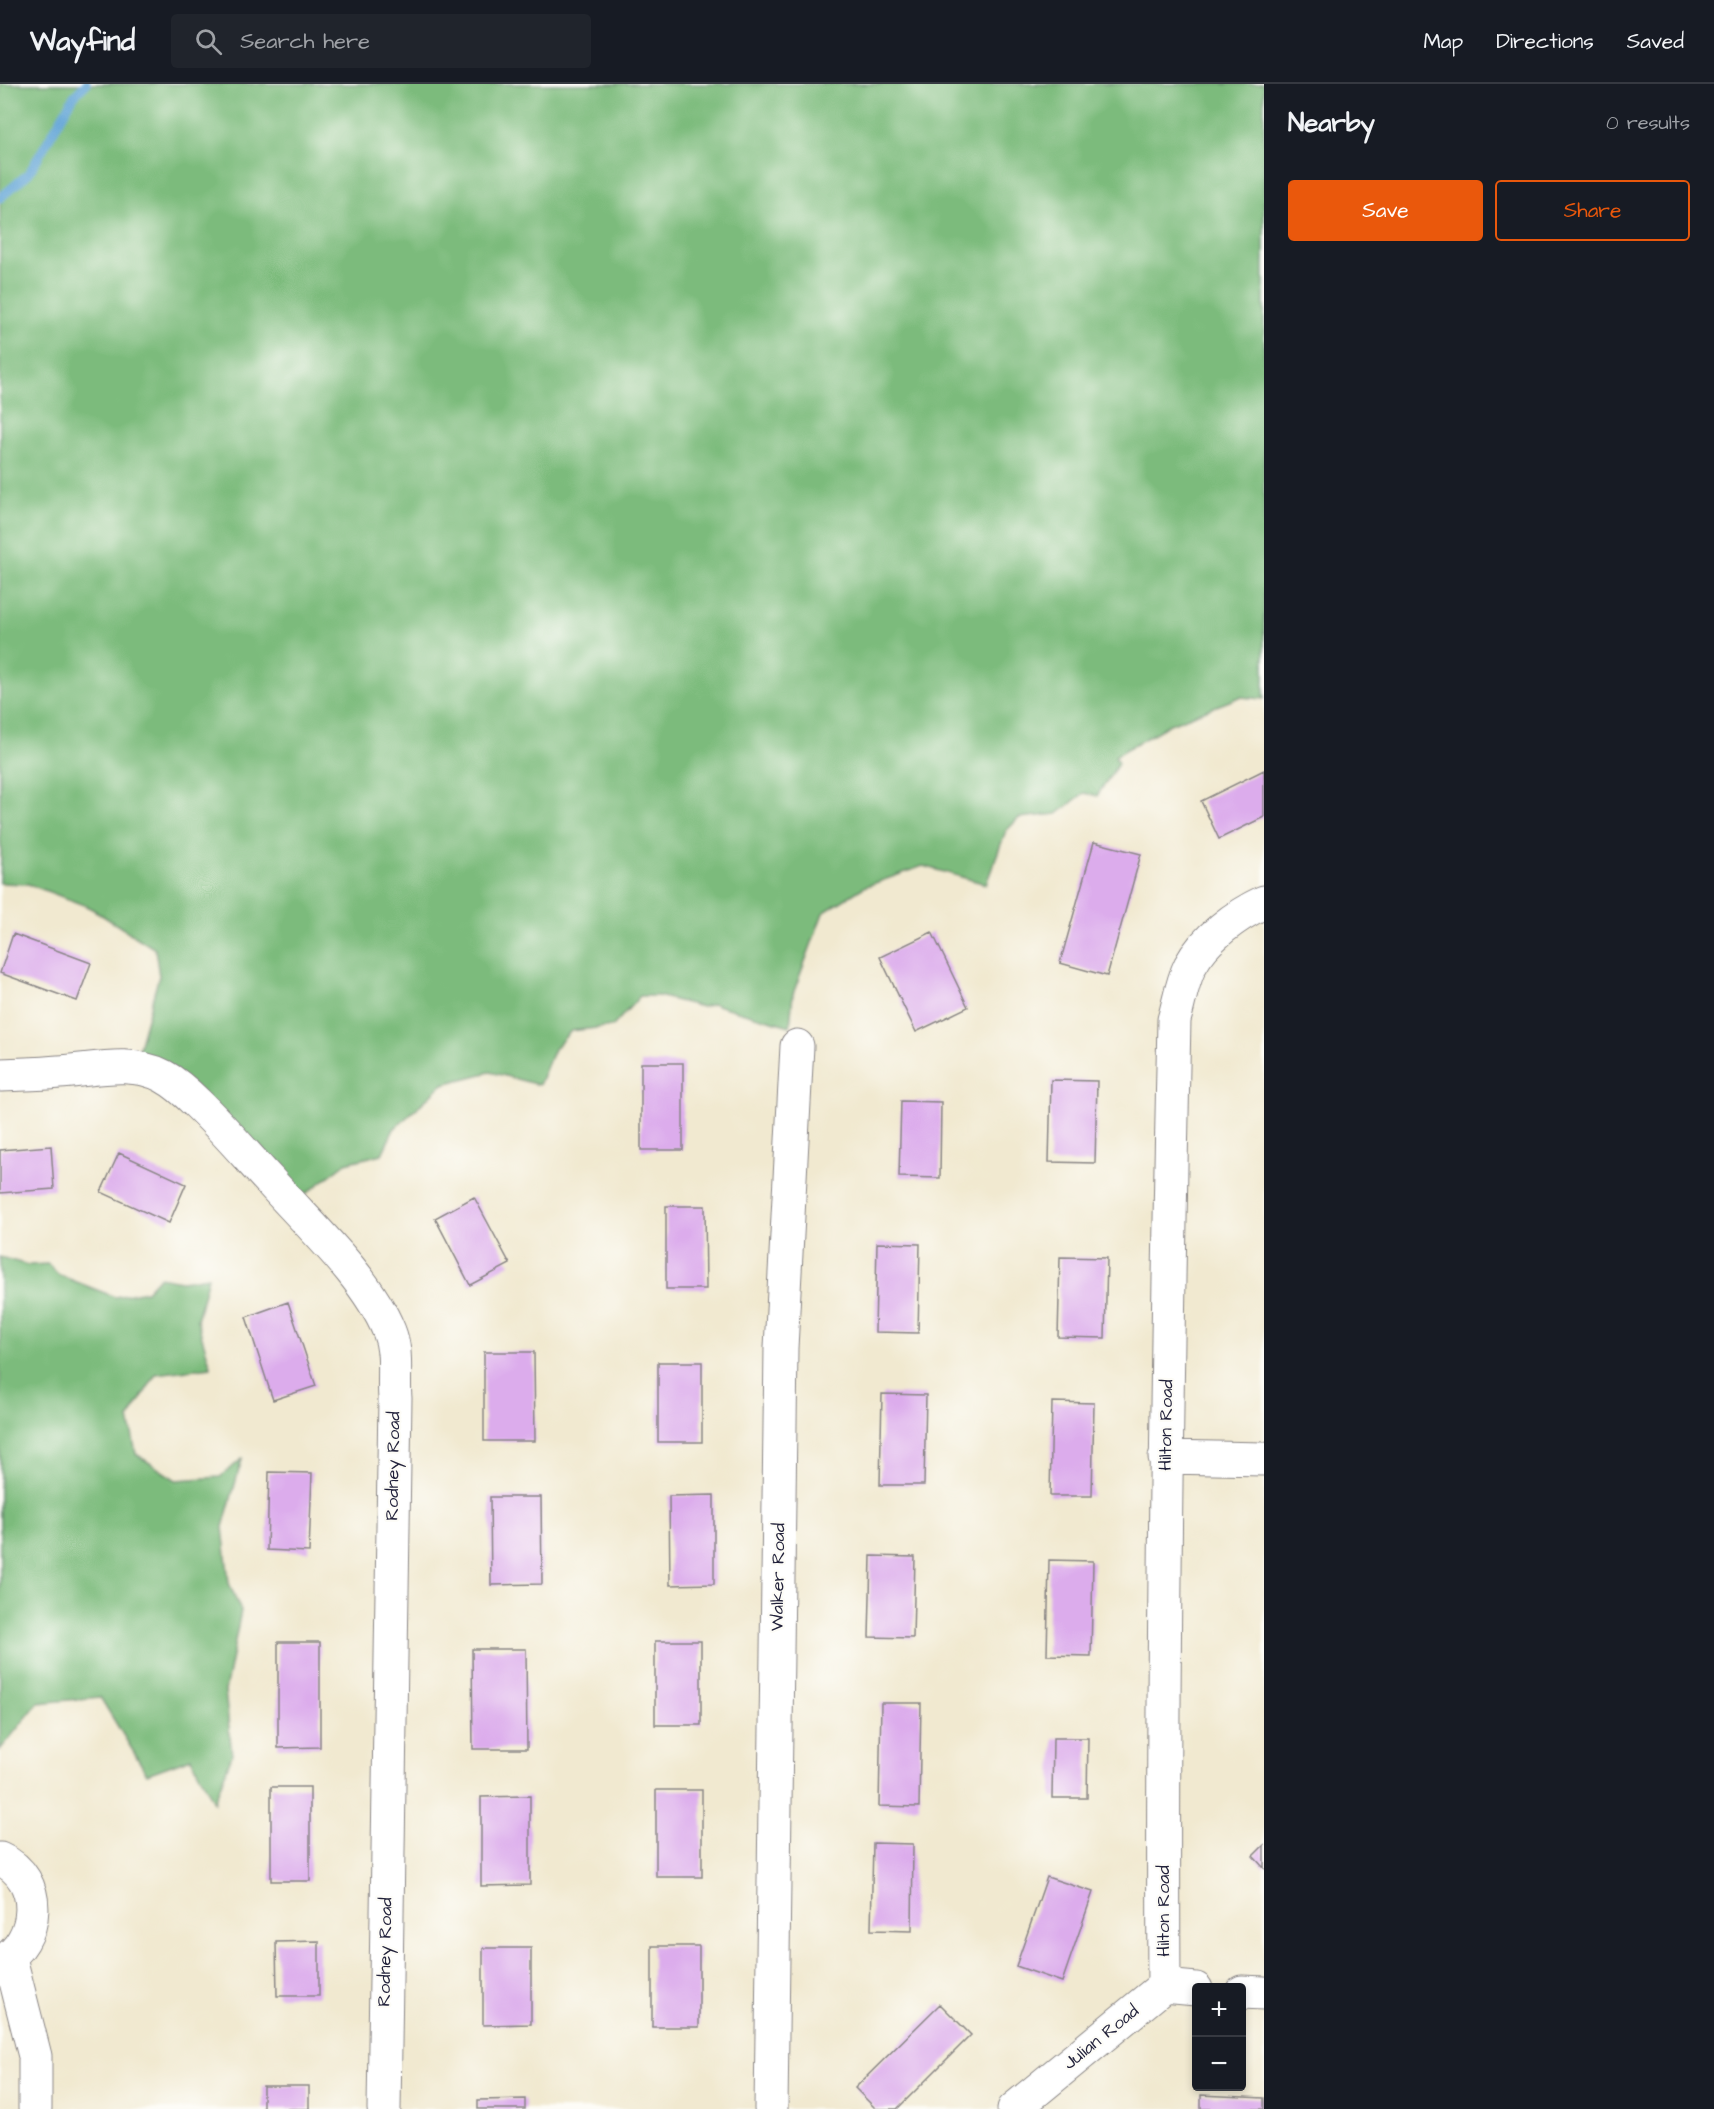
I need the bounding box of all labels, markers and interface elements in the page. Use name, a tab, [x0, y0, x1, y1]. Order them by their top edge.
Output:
search box	[171, 14, 591, 68]
text: Wayfind	[30, 22, 135, 61]
icon: search	[192, 25, 225, 58]
text: Search here	[240, 26, 370, 57]
text: Map	[1423, 27, 1463, 56]
text: Directions	[1496, 27, 1594, 56]
text: Saved	[1627, 27, 1684, 56]
text: Nearby	[1288, 105, 1375, 141]
text: 0 results	[1606, 109, 1690, 137]
button: Save	[1288, 180, 1483, 241]
button: Share	[1495, 180, 1690, 241]
street label: Hilton Road	[1153, 1379, 1179, 1471]
street label: Rodney Road	[380, 1411, 407, 1521]
street label: Walker Road	[765, 1523, 791, 1631]
street label: Hilton Road	[1151, 1865, 1176, 1957]
street label: Rodney Road	[372, 1897, 399, 2007]
map controls	[1192, 1983, 1246, 2091]
button: +	[1192, 1983, 1246, 2037]
street label: Julian Road	[1058, 1999, 1144, 2075]
button: −	[1192, 2037, 1246, 2091]

